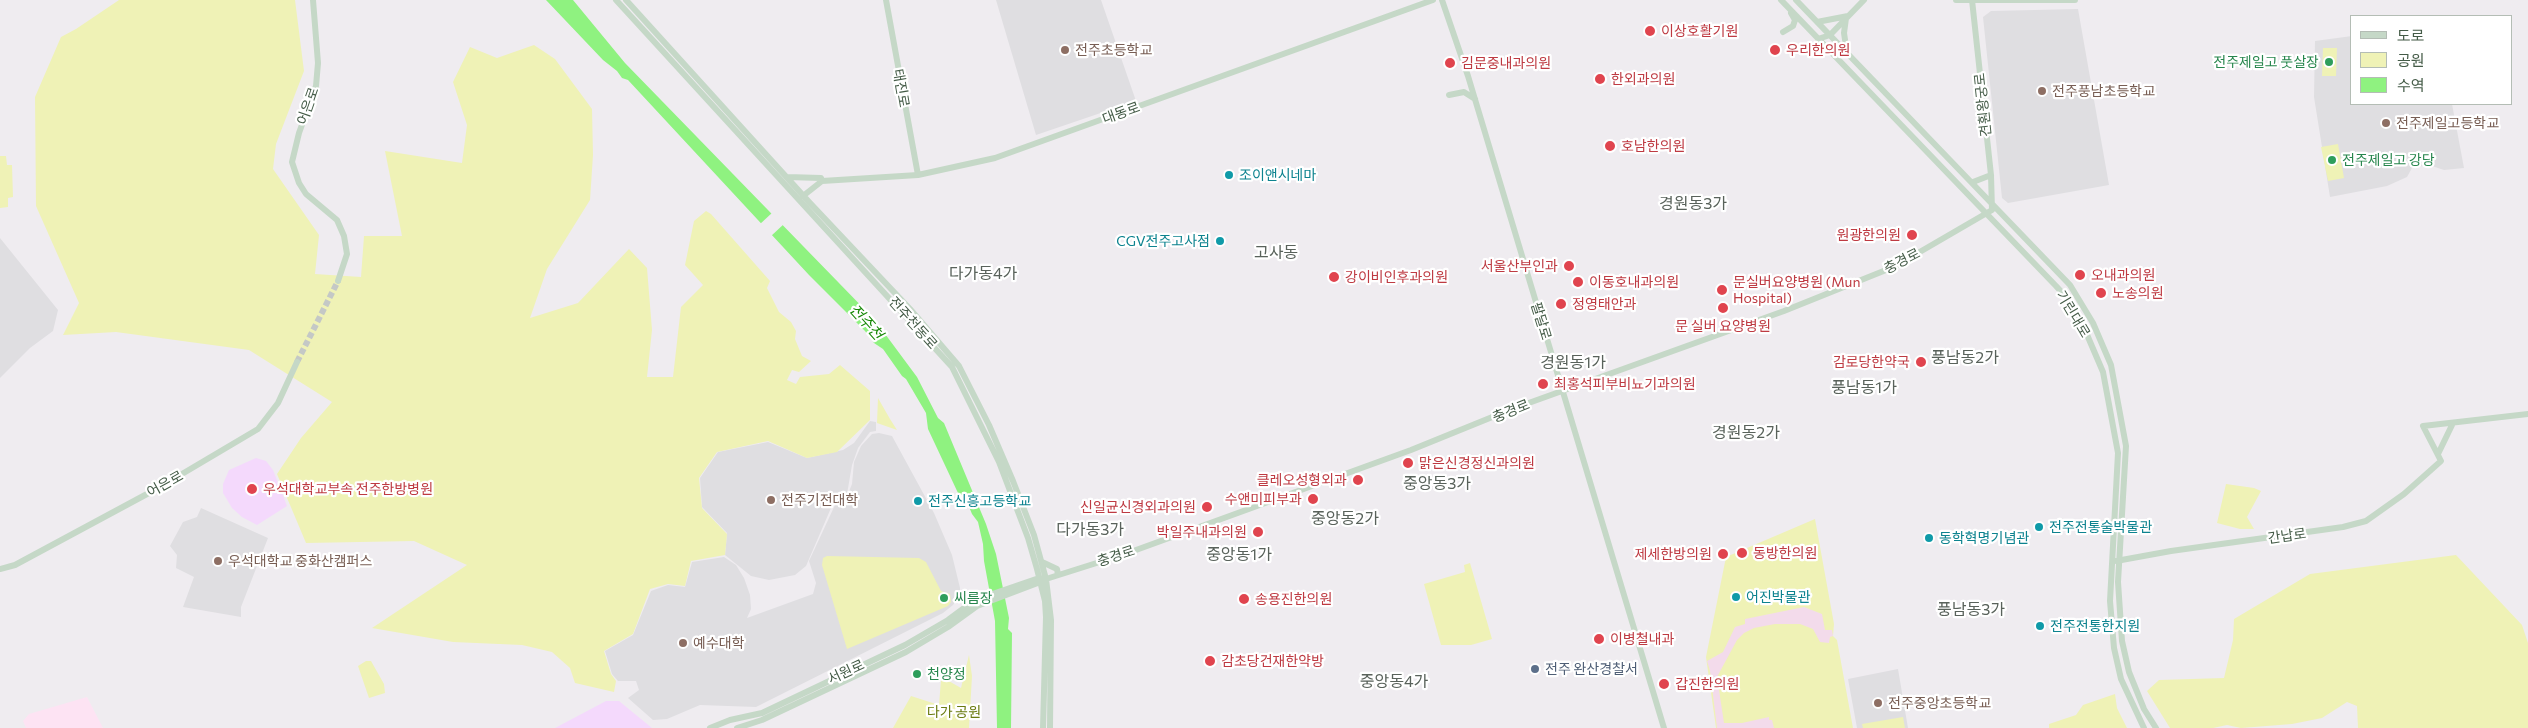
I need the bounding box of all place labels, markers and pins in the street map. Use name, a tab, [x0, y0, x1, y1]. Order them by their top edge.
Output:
place label: 이상호활기원	[1661, 23, 1738, 39]
marker: 이상호활기원	[1643, 24, 1657, 38]
place label: 전주초등학교	[1075, 42, 1152, 58]
place label: 우리한의원	[1786, 42, 1850, 58]
marker: 우리한의원	[1768, 43, 1782, 57]
marker: 전주초등학교	[1059, 44, 1071, 56]
place label: 전주제일고 풋살장	[2213, 54, 2319, 70]
place label: 김문중내과의원	[1461, 55, 1551, 71]
marker: 김문중내과의원	[1443, 56, 1457, 70]
marker: 전주제일고 풋살장	[2323, 56, 2335, 68]
place label: 한외과의원	[1611, 71, 1675, 87]
marker: 한외과의원	[1593, 72, 1607, 86]
place label: 전주풍남초등학교	[2052, 83, 2155, 99]
marker: 전주풍남초등학교	[2036, 85, 2048, 97]
place label: 전주제일고등학교	[2396, 115, 2499, 131]
marker: 전주제일고등학교	[2380, 117, 2392, 129]
place label: 호남한의원	[1621, 138, 1685, 154]
marker: 호남한의원	[1603, 139, 1617, 153]
place label: 전주제일고 강당	[2342, 152, 2435, 168]
marker: 전주제일고 강당	[2326, 154, 2338, 166]
place label: 조이앤시네마	[1239, 167, 1316, 183]
marker: 조이앤시네마	[1223, 169, 1235, 181]
place label: 원광한의원	[1837, 227, 1901, 243]
marker: 원광한의원	[1905, 228, 1919, 242]
place label: CGV전주고사점	[1116, 233, 1210, 249]
marker: CGV전주고사점	[1214, 235, 1226, 247]
place label: 서울산부인과	[1481, 258, 1558, 274]
marker: 서울산부인과	[1562, 259, 1576, 273]
place label: 오내과의원	[2091, 267, 2155, 283]
marker: 오내과의원	[2073, 268, 2087, 282]
place label: 강이비인후과의원	[1345, 269, 1448, 285]
marker: 강이비인후과의원	[1327, 270, 1341, 284]
place label: 이동호내과의원	[1589, 274, 1679, 290]
place label: 문실버요양병원 (Mun Hospital)	[1733, 274, 1860, 306]
marker: 이동호내과의원	[1571, 275, 1585, 289]
marker: 문실버요양병원 (Mun Hospital)	[1715, 283, 1729, 297]
place label: 노송의원	[2112, 285, 2164, 301]
marker: 노송의원	[2094, 286, 2108, 300]
place label: 정영태안과	[1572, 296, 1636, 312]
marker: 정영태안과	[1554, 297, 1568, 311]
marker: 문 실버 요양병원	[1716, 301, 1730, 315]
place label: 문 실버 요양병원	[1675, 318, 1771, 334]
place label: 감로당한약국	[1833, 354, 1910, 370]
marker: 감로당한약국	[1914, 355, 1928, 369]
place label: 최홍석피부비뇨기과의원	[1554, 376, 1696, 392]
marker: 최홍석피부비뇨기과의원	[1536, 377, 1550, 391]
place label: 맑은신경정신과의원	[1419, 455, 1535, 471]
marker: 맑은신경정신과의원	[1401, 456, 1415, 470]
place label: 클레오성형외과	[1257, 472, 1347, 488]
marker: 클레오성형외과	[1351, 473, 1365, 487]
place label: 우석대학교부속 전주한방병원	[263, 481, 433, 497]
marker: 우석대학교부속 전주한방병원	[245, 482, 259, 496]
place label: 수앤미피부과	[1225, 491, 1302, 507]
place label: 전주기전대학	[781, 492, 858, 508]
marker: 수앤미피부과	[1306, 492, 1320, 506]
place label: 전주신흥고등학교	[928, 493, 1031, 509]
marker: 전주기전대학	[765, 494, 777, 506]
marker: 전주신흥고등학교	[912, 495, 924, 507]
place label: 신일균신경외과의원	[1080, 499, 1196, 515]
marker: 신일균신경외과의원	[1200, 500, 1214, 514]
place label: 전주전통술박물관	[2049, 519, 2152, 535]
marker: 전주전통술박물관	[2033, 521, 2045, 533]
place label: 박일주내과의원	[1157, 524, 1247, 540]
marker: 박일주내과의원	[1251, 525, 1265, 539]
place label: 동학혁명기념관	[1939, 530, 2029, 546]
marker: 동학혁명기념관	[1923, 532, 1935, 544]
place label: 동방한의원	[1753, 545, 1817, 561]
place label: 제세한방의원	[1635, 546, 1712, 562]
marker: 동방한의원	[1735, 546, 1749, 560]
marker: 제세한방의원	[1716, 547, 1730, 561]
place label: 우석대학교 중화산캠퍼스	[228, 553, 372, 569]
marker: 우석대학교 중화산캠퍼스	[212, 555, 224, 567]
place label: 어진박물관	[1746, 589, 1810, 605]
place label: 씨름장	[954, 590, 993, 606]
place label: 송용진한의원	[1255, 591, 1332, 607]
marker: 어진박물관	[1730, 591, 1742, 603]
marker: 씨름장	[938, 592, 950, 604]
marker: 송용진한의원	[1237, 592, 1251, 606]
place label: 전주전통한지원	[2050, 618, 2140, 634]
marker: 전주전통한지원	[2034, 620, 2046, 632]
place label: 이병철내과	[1610, 631, 1674, 647]
marker: 이병철내과	[1592, 632, 1606, 646]
place label: 예수대학	[693, 635, 745, 651]
marker: 예수대학	[677, 637, 689, 649]
place label: 감초당건재한약방	[1221, 653, 1324, 669]
marker: 감초당건재한약방	[1203, 654, 1217, 668]
place label: 전주 완산경찰서	[1545, 661, 1638, 677]
marker: 전주 완산경찰서	[1529, 663, 1541, 675]
place label: 천양정	[927, 666, 966, 682]
marker: 천양정	[911, 668, 923, 680]
place label: 갑진한의원	[1675, 676, 1739, 692]
marker: 갑진한의원	[1657, 677, 1671, 691]
place label: 전주중앙초등학교	[1888, 695, 1991, 711]
marker: 전주중앙초등학교	[1872, 697, 1884, 709]

